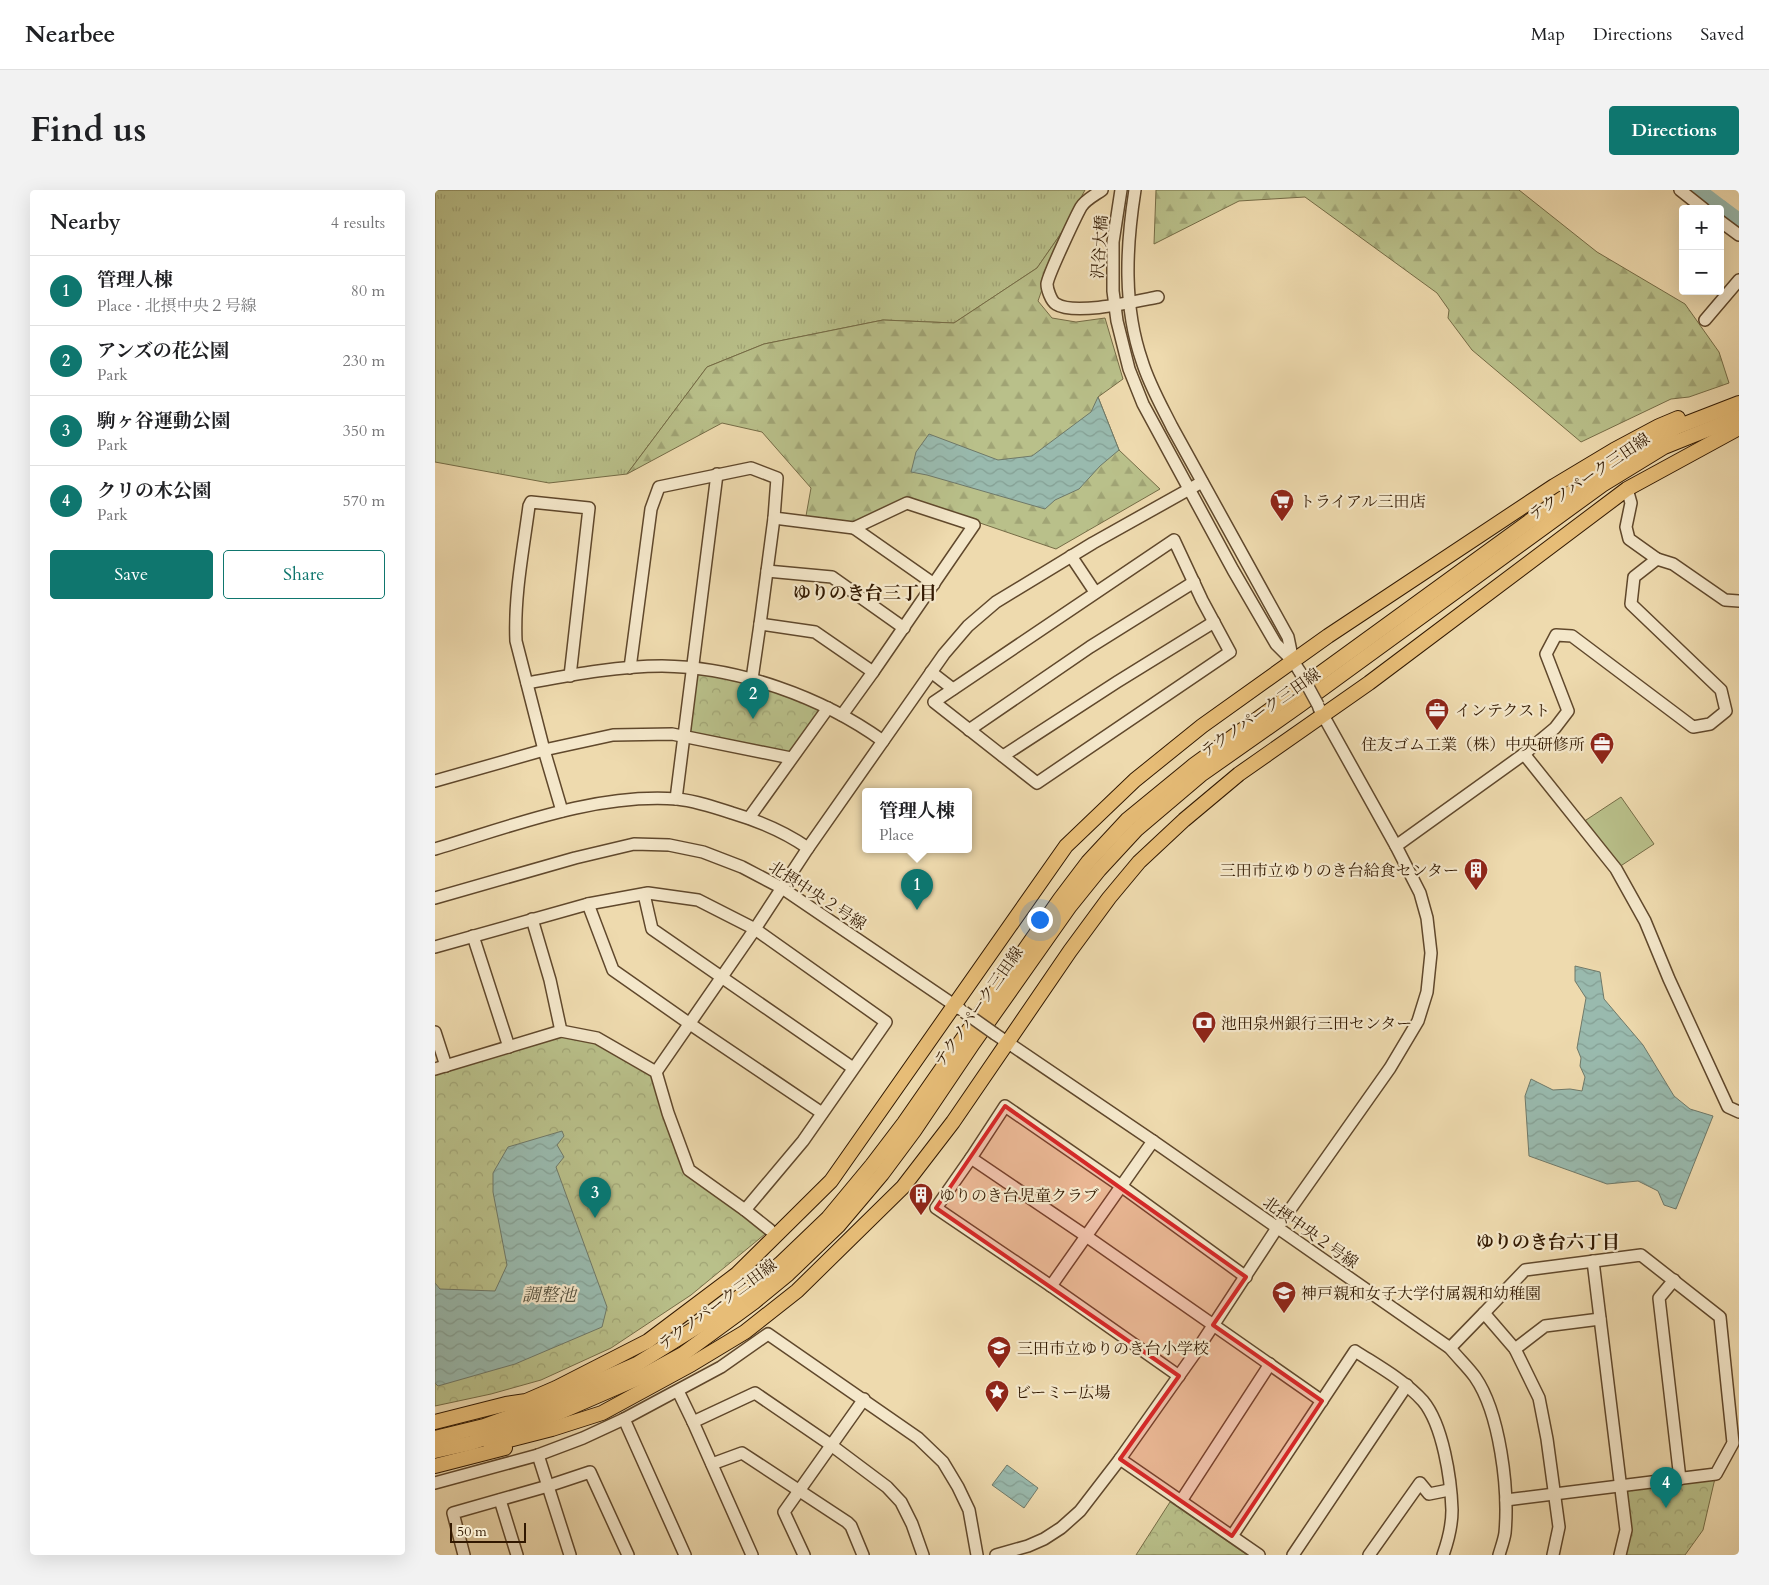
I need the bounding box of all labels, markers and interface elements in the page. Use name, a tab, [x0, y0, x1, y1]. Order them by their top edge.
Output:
text: Nearbee	[25, 18, 115, 51]
text: Map	[1531, 22, 1565, 47]
text: Directions	[1593, 22, 1672, 47]
text: Saved	[1700, 22, 1744, 47]
text: Find us	[30, 106, 146, 154]
button: Directions	[1609, 106, 1739, 155]
map controls	[1679, 205, 1724, 295]
button: +	[1679, 205, 1724, 250]
text: Nearby	[50, 208, 121, 237]
text: 4 results	[331, 212, 385, 234]
street label: 沢谷大橋	[1087, 214, 1113, 280]
button: −	[1679, 250, 1724, 295]
text: 管理人棟	[97, 267, 173, 293]
text: 1	[62, 280, 70, 302]
text: 80 m	[351, 280, 385, 302]
text: Place · 北摂中央２号線	[97, 295, 257, 317]
text: アンズの花公園	[97, 338, 229, 364]
text: 2	[62, 350, 70, 372]
text: 230 m	[343, 350, 385, 372]
text: Park	[97, 364, 128, 386]
text: 駒ヶ谷運動公園	[97, 408, 230, 434]
text: 3	[62, 420, 70, 442]
text: 350 m	[343, 420, 385, 442]
street label: テクノパーク三田線	[1525, 428, 1654, 526]
text: Park	[97, 434, 128, 456]
text: クリの木公園	[97, 478, 211, 504]
supermarket icon: トライアル三田店	[1269, 488, 1295, 522]
text: 4	[62, 490, 70, 512]
text: 570 m	[343, 490, 385, 512]
place label: トライアル三田店	[1299, 491, 1425, 513]
text: Park	[97, 504, 128, 526]
button: Save	[50, 550, 213, 599]
button: Share	[223, 550, 385, 599]
district label: ゆりのき台三丁目	[793, 581, 937, 606]
street label: テクノパーク三田線	[1196, 663, 1325, 762]
pin: 2	[737, 678, 769, 719]
office icon: インテクスト	[1424, 697, 1450, 731]
place label: インテクスト	[1455, 700, 1550, 722]
office icon: 住友ゴム工業（株）中央研修所	[1589, 731, 1615, 765]
place label: 住友ゴム工業（株）中央研修所	[1361, 734, 1585, 756]
popup	[862, 788, 972, 853]
text: 管理人棟	[879, 798, 955, 824]
text: Place	[879, 824, 914, 846]
street label: 北摂中央２号線	[764, 856, 870, 936]
building icon: 三田市立ゆりのき台給食センター	[1463, 857, 1489, 891]
place label: 三田市立ゆりのき台給食センター	[1220, 860, 1459, 882]
pin: 1	[901, 869, 933, 910]
your location	[1027, 907, 1053, 933]
street label: テクノパーク三田線	[929, 942, 1028, 1071]
bank icon: 池田泉州銀行三田センター	[1191, 1010, 1217, 1044]
place label: 池田泉州銀行三田センター	[1221, 1013, 1412, 1035]
pin: 3	[579, 1177, 611, 1218]
building icon: ゆりのき台児童クラブ	[908, 1182, 934, 1216]
place label: ゆりのき台児童クラブ	[939, 1185, 1099, 1207]
street label: 北摂中央２号線	[1258, 1192, 1363, 1274]
district label: ゆりのき台六丁目	[1476, 1230, 1620, 1255]
street label: テクノパーク三田線	[654, 1254, 781, 1355]
school or university icon: 神戸親和女子大学付属親和幼稚園	[1271, 1280, 1297, 1314]
water label: 調整池	[522, 1283, 578, 1308]
place label: 神戸親和女子大学付属親和幼稚園	[1301, 1283, 1541, 1305]
school or university icon: 三田市立ゆりのき台小学校	[986, 1335, 1012, 1369]
place label: 三田市立ゆりのき台小学校	[1017, 1338, 1209, 1360]
place icon: ビーミー広場	[984, 1379, 1010, 1413]
place label: ビーミー広場	[1015, 1382, 1110, 1404]
pin: 4	[1650, 1467, 1682, 1508]
scale bar	[450, 1520, 526, 1543]
text: 50 m	[457, 1522, 487, 1541]

